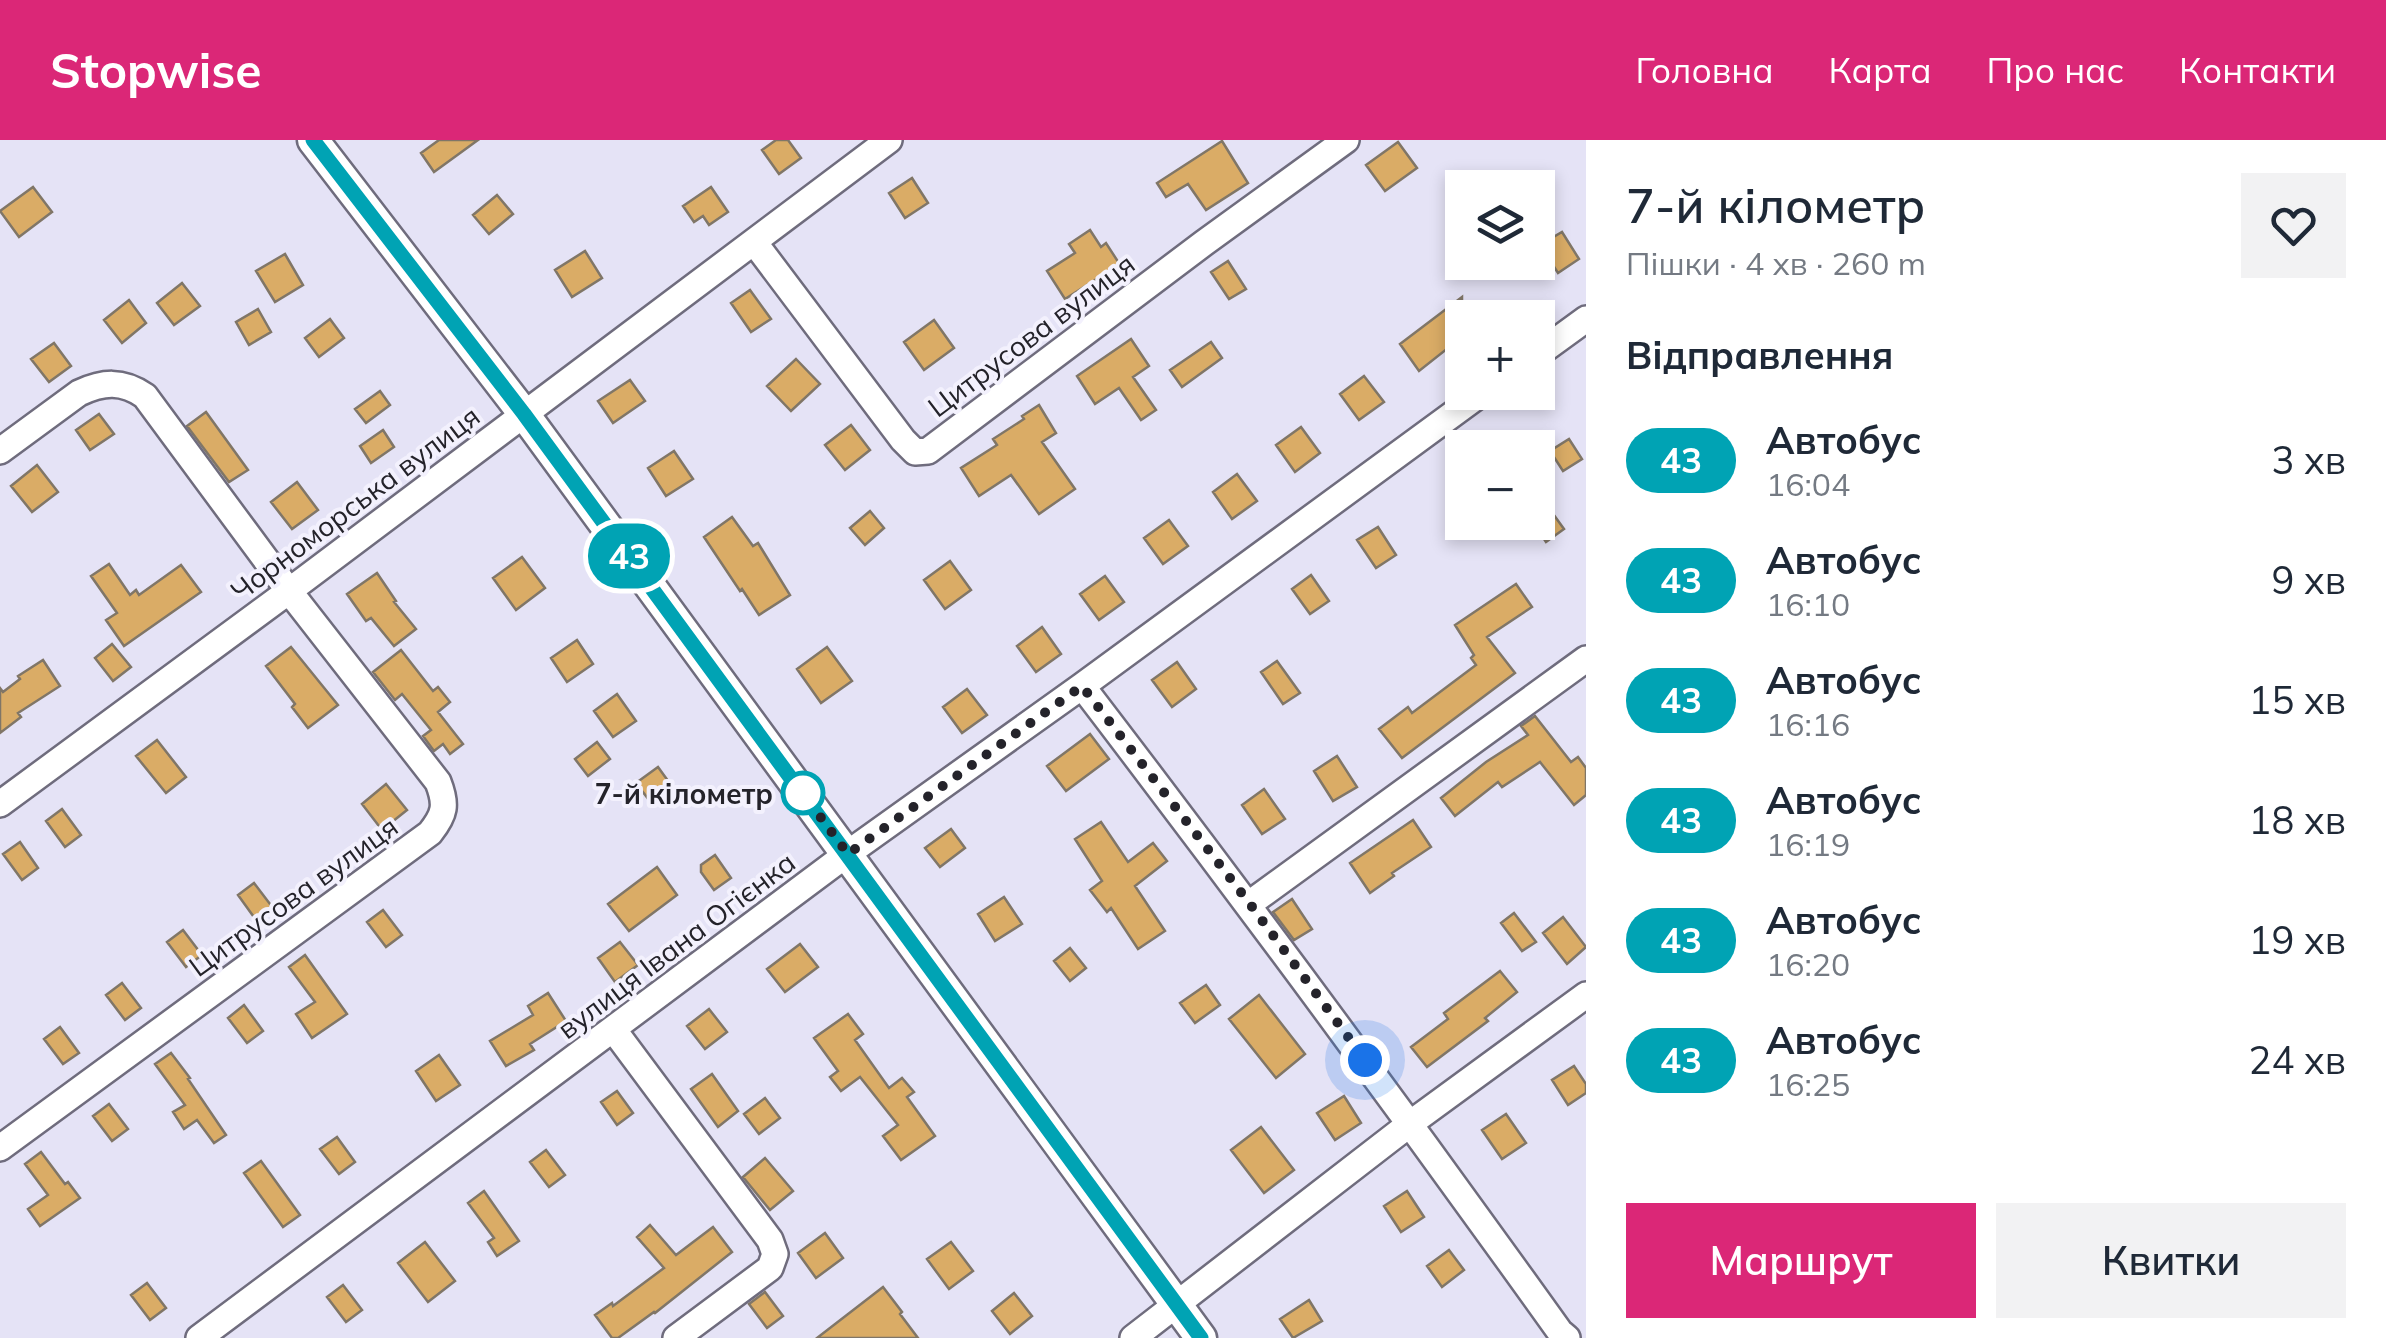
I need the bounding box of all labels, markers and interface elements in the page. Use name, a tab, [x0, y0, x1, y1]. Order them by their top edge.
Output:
text: Stopwise	[50, 40, 262, 100]
text: Головна	[1636, 48, 1774, 92]
text: Карта	[1829, 48, 1932, 92]
text: Про нас	[1987, 48, 2124, 92]
text: Контакти	[2179, 48, 2336, 92]
map controls	[1445, 170, 1555, 540]
button: layers	[1445, 170, 1555, 280]
button: heart	[2241, 173, 2346, 278]
text: 7-й кілометр	[1626, 175, 1925, 235]
text: Пішки · 4 хв · 260 m	[1626, 243, 1926, 283]
street label: Цитрусова вулиця	[921, 246, 1141, 424]
button: +	[1445, 300, 1555, 410]
text: Відправлення	[1626, 331, 1893, 379]
street label: Чорноморська вулиця	[224, 398, 486, 608]
text: Автобус	[1766, 416, 1921, 464]
button: −	[1445, 430, 1555, 540]
text: 3 хв	[2271, 436, 2346, 484]
text: 43	[1660, 438, 1702, 482]
text: 16:04	[1766, 464, 1850, 504]
line badge: 43	[584, 524, 674, 588]
text: 43	[608, 534, 650, 578]
text: Автобус	[1766, 536, 1921, 584]
text: 9 хв	[2271, 556, 2346, 604]
text: 43	[1660, 558, 1702, 602]
text: 16:10	[1766, 584, 1850, 624]
text: Автобус	[1766, 656, 1921, 704]
text: 15 хв	[2249, 676, 2346, 724]
text: 43	[1660, 678, 1702, 722]
text: 16:16	[1766, 704, 1850, 744]
marker: 7-й кілометр	[782, 772, 824, 814]
place label: 7-й кілометр	[595, 776, 773, 811]
text: Автобус	[1766, 776, 1921, 824]
text: 18 хв	[2249, 796, 2346, 844]
text: 43	[1660, 798, 1702, 842]
street label: Цитрусова вулиця	[182, 808, 404, 984]
text: 16:19	[1766, 824, 1850, 864]
street label: вулиця Івана Огієнка	[550, 844, 802, 1046]
text: Автобус	[1766, 896, 1921, 944]
text: 19 хв	[2249, 916, 2346, 964]
text: 43	[1660, 918, 1702, 962]
text: 16:20	[1766, 944, 1850, 984]
text: Автобус	[1766, 1016, 1921, 1064]
your location	[1340, 1035, 1390, 1085]
text: 24 хв	[2249, 1036, 2346, 1084]
text: 43	[1660, 1038, 1702, 1082]
text: 16:25	[1766, 1064, 1850, 1104]
button: Маршрут	[1626, 1203, 1976, 1318]
button: Квитки	[1996, 1203, 2346, 1318]

